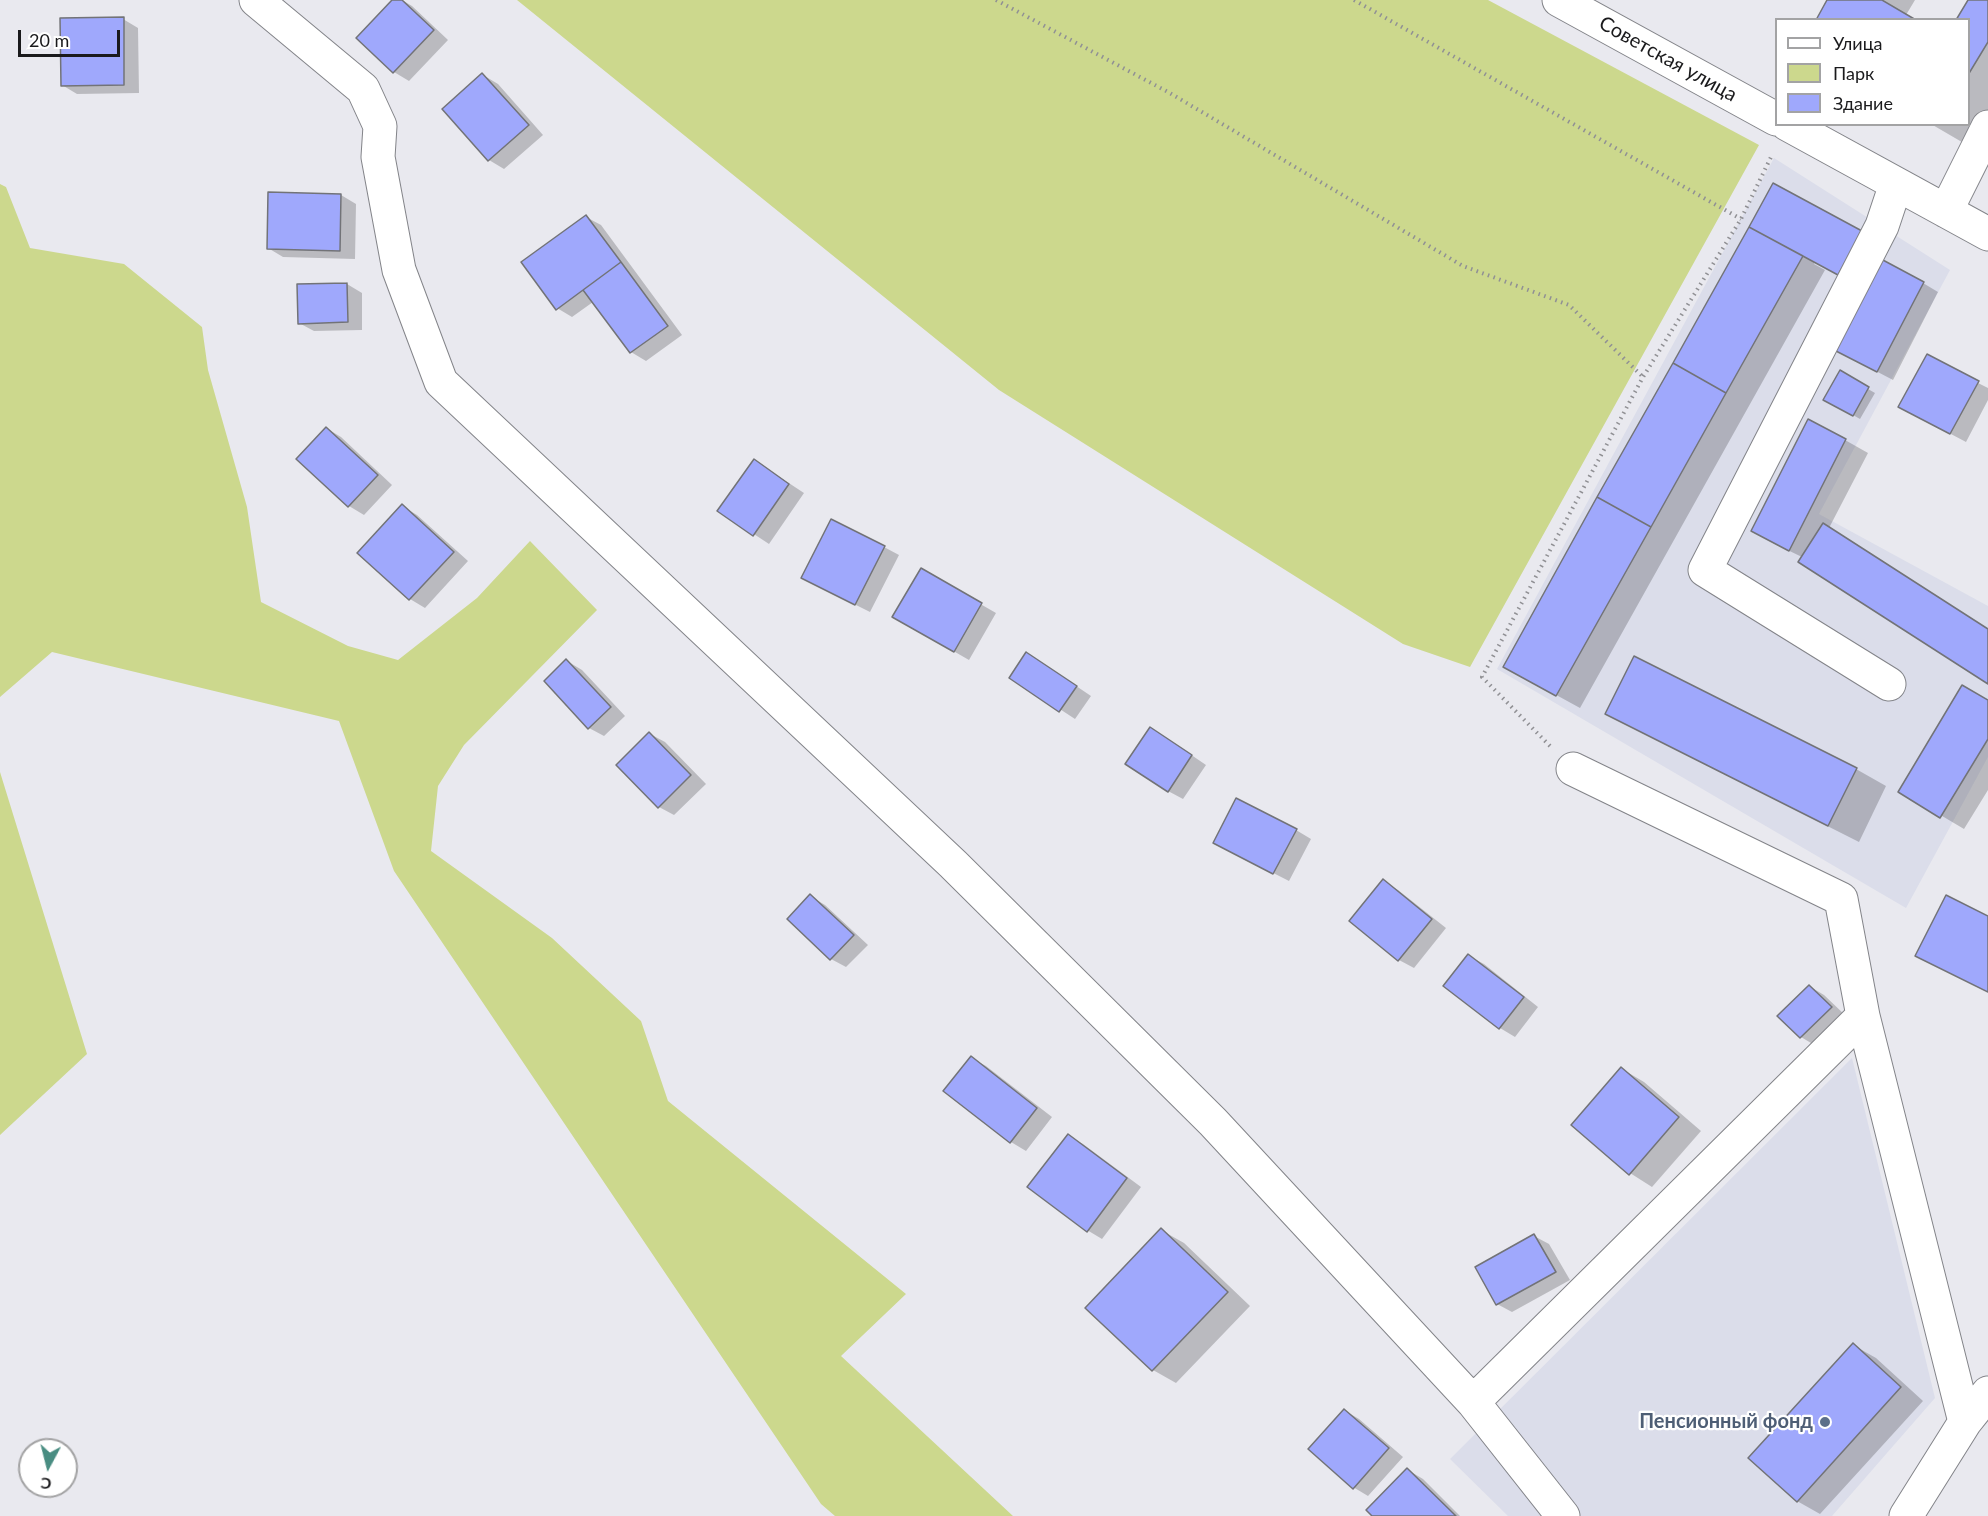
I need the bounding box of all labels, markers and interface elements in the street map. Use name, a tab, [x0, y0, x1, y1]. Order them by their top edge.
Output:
street label: Советская улица	[1595, 11, 1741, 107]
scale bar	[21, 18, 123, 56]
legend	[1775, 18, 1970, 126]
text: 20 m	[29, 29, 69, 51]
text: Улица	[1833, 32, 1883, 54]
text: Парк	[1833, 62, 1874, 84]
text: Здание	[1833, 92, 1893, 114]
place label: Пенсионный фонд	[1639, 1410, 1813, 1434]
marker: Пенсионный фонд	[1818, 1415, 1832, 1429]
north arrow	[18, 1438, 78, 1498]
text: С	[40, 1474, 52, 1494]

